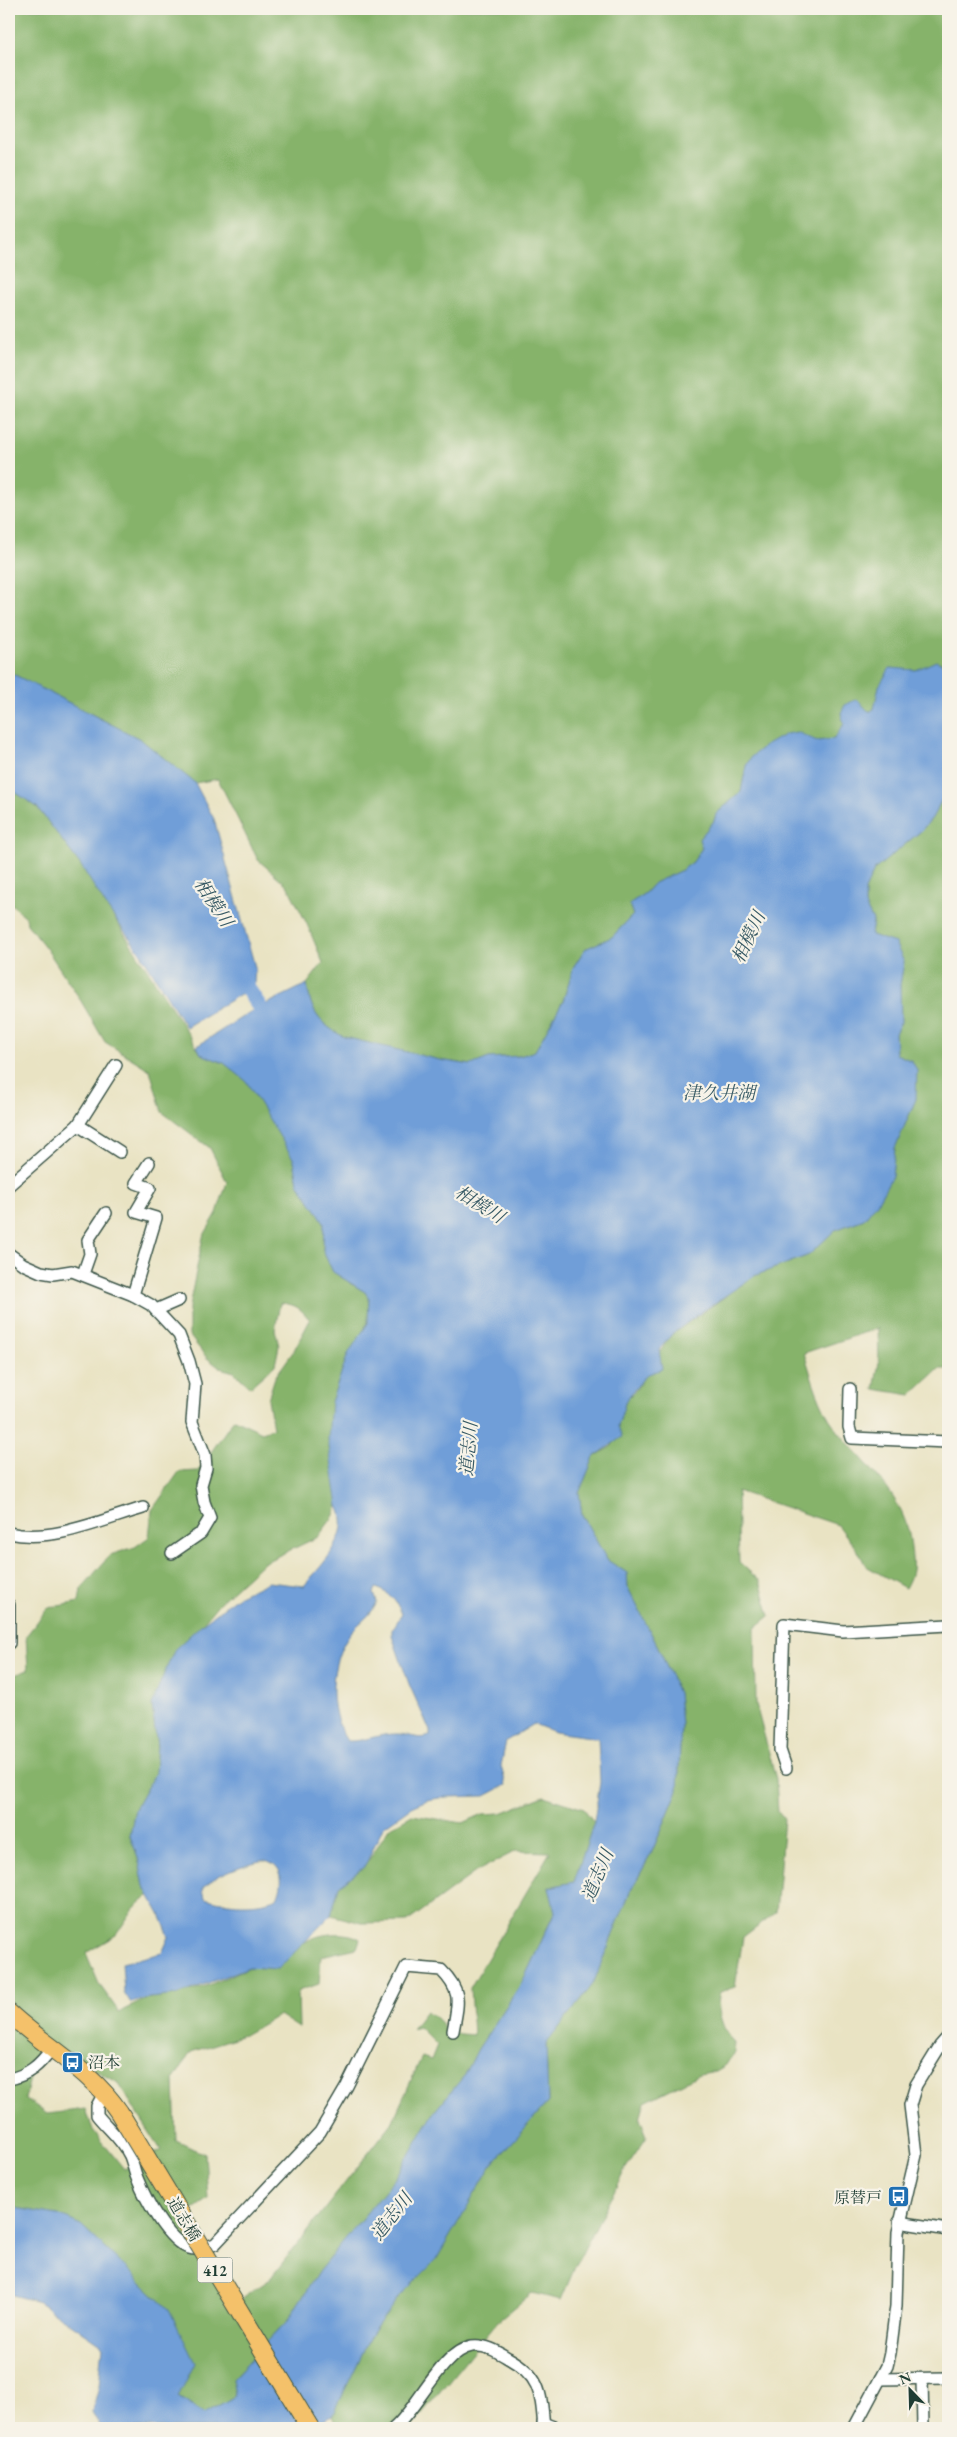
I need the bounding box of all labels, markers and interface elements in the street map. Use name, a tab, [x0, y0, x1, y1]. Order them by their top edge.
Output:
water label: 相模川	[190, 873, 239, 933]
water label: 相模川	[726, 906, 771, 966]
water label: 津久井湖	[683, 1081, 758, 1104]
water label: 相模川	[451, 1180, 511, 1229]
water label: 道志川	[454, 1419, 482, 1477]
water label: 道志川	[576, 1844, 619, 1904]
bus stop icon: 沼本	[60, 2050, 84, 2074]
place label: 沼本	[88, 2052, 120, 2073]
bus stop icon: 原替戸	[886, 2185, 910, 2209]
water label: 道志川	[365, 2186, 418, 2244]
place label: 原替戸	[834, 2187, 882, 2208]
street label: 道志橋	[163, 2193, 205, 2245]
road number: 412	[198, 2258, 232, 2282]
north arrow	[884, 2364, 934, 2414]
text: N	[896, 2367, 914, 2389]

